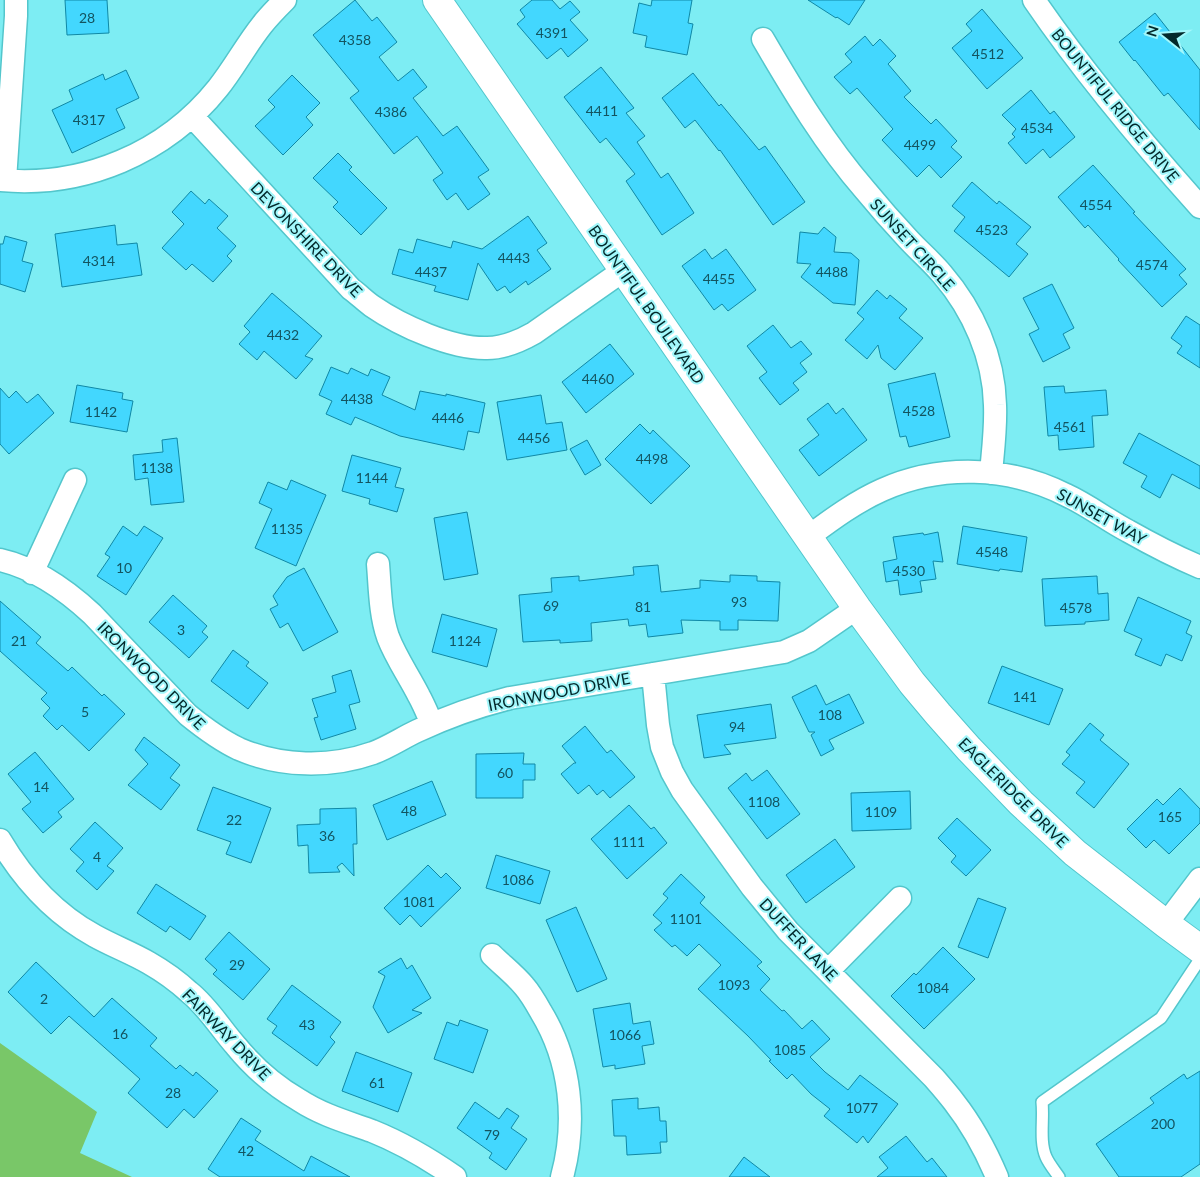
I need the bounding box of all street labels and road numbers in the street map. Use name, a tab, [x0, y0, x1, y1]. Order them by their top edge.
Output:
street label: BOUNTIFUL RIDGE DRIVE	[1048, 24, 1184, 186]
street label: DEVONSHIRE DRIVE	[247, 178, 367, 300]
street label: SUNSET CIRCLE	[867, 194, 959, 294]
street label: BOUNTIFUL BOULEVARD	[585, 221, 709, 387]
street label: SUNSET WAY	[1054, 484, 1150, 548]
street label: IRONWOOD DRIVE	[94, 617, 210, 733]
street label: IRONWOOD DRIVE	[486, 668, 632, 714]
street label: EAGLERIDGE DRIVE	[955, 733, 1073, 851]
street label: DUFFER LANE	[756, 894, 842, 984]
street label: FAIRWAY DRIVE	[179, 985, 275, 1083]

